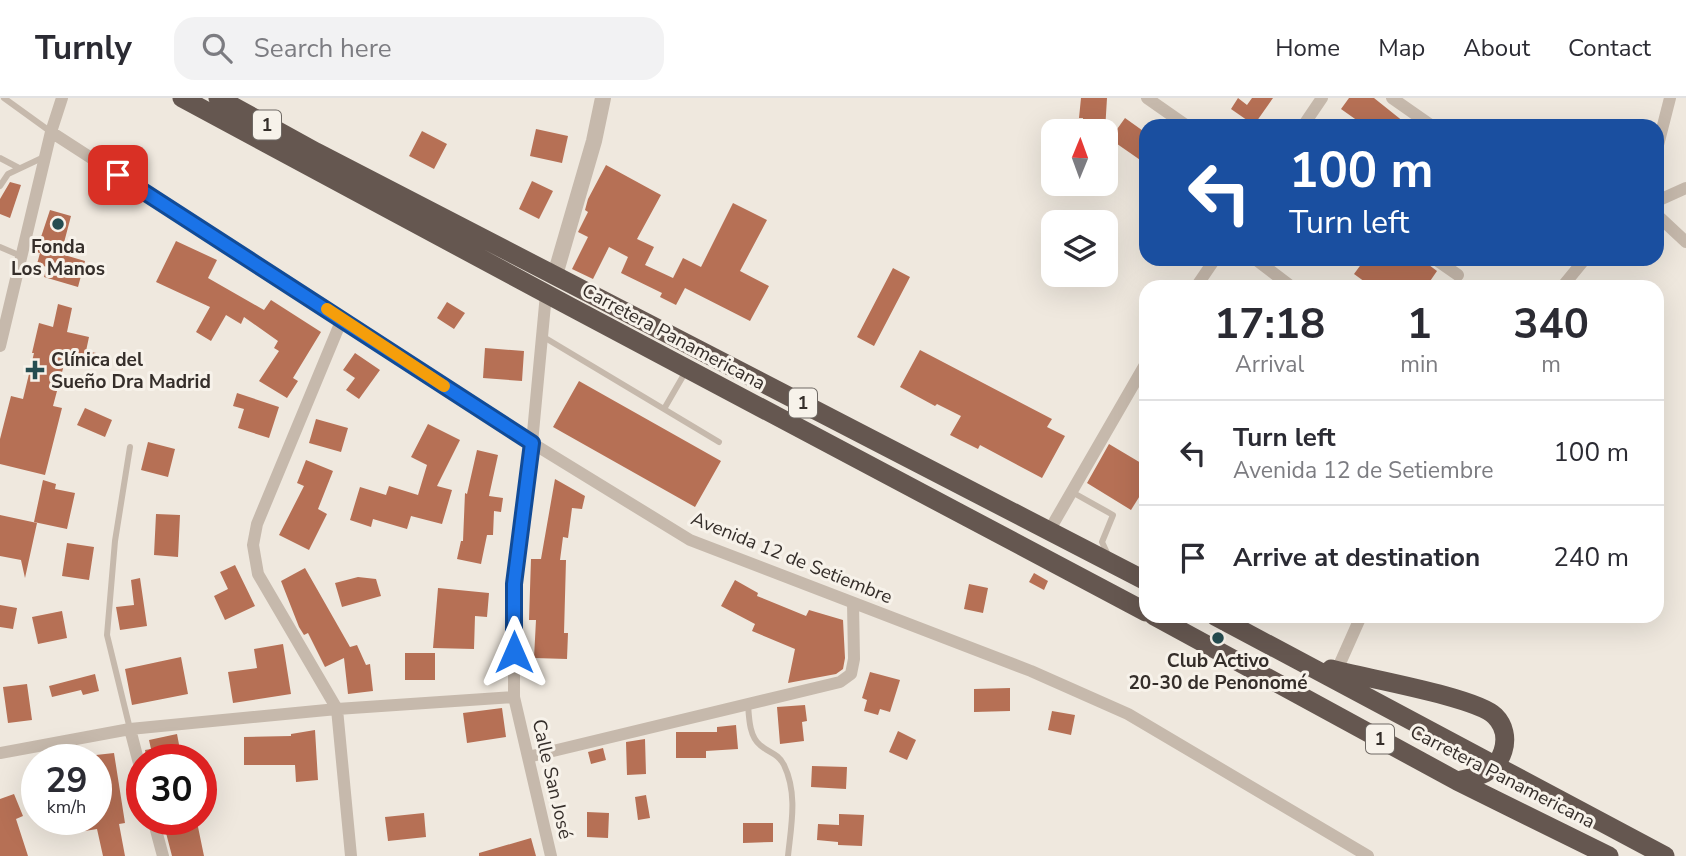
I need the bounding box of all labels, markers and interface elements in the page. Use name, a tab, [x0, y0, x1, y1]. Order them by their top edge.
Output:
search box	[174, 17, 664, 80]
text: Turnly	[35, 26, 132, 71]
icon: search	[198, 29, 236, 67]
text: Search here	[254, 31, 392, 66]
text: Home	[1275, 32, 1340, 64]
text: Map	[1378, 32, 1425, 64]
text: About	[1463, 32, 1530, 64]
text: Contact	[1568, 32, 1651, 64]
road number: 1	[253, 110, 281, 140]
north arrow	[1041, 119, 1118, 196]
map controls	[1041, 119, 1118, 287]
text: 100 m	[1289, 137, 1433, 204]
pin	[88, 145, 148, 205]
icon: left	[1174, 147, 1265, 238]
icon: arrive	[99, 156, 137, 194]
text: Turn left	[1289, 201, 1409, 244]
button: layers	[1041, 210, 1118, 287]
marker: Fonda Los Manos	[50, 216, 66, 232]
place label: Fonda Los Manos	[11, 234, 105, 282]
street label: Carretera Panamericana	[577, 277, 770, 396]
text: 17:18	[1214, 296, 1325, 353]
text: 1	[1407, 296, 1432, 353]
text: 340	[1513, 296, 1589, 353]
place label: Clínica del Sueño Dra Madrid	[51, 347, 211, 395]
text: Arrival	[1235, 349, 1304, 380]
text: min	[1400, 349, 1438, 380]
text: m	[1541, 349, 1561, 380]
marker: Clínica del Sueño Dra Madrid	[25, 360, 45, 380]
road number: 1	[789, 388, 817, 418]
text: Turn left	[1233, 420, 1336, 455]
icon: left	[1174, 434, 1212, 472]
text: 100 m	[1553, 435, 1629, 470]
text: Avenida 12 de Setiembre	[1233, 455, 1493, 486]
street label: Avenida 12 de Setiembre	[687, 506, 896, 610]
icon: arrive	[1174, 539, 1212, 577]
text: Arrive at destination	[1233, 540, 1480, 575]
text: 240 m	[1553, 540, 1629, 575]
position arrow	[477, 615, 551, 689]
marker: Club Activo 20-30 de Penonomé	[1210, 630, 1226, 646]
place label: Club Activo 20-30 de Penonomé	[1128, 648, 1308, 696]
street label: Calle San José	[526, 717, 578, 842]
street label: Carretera Panamericana	[1406, 719, 1599, 835]
road number: 1	[1366, 724, 1394, 754]
speed limit sign: 30	[126, 744, 217, 835]
text: 29	[45, 757, 88, 804]
text: km/h	[47, 795, 86, 819]

